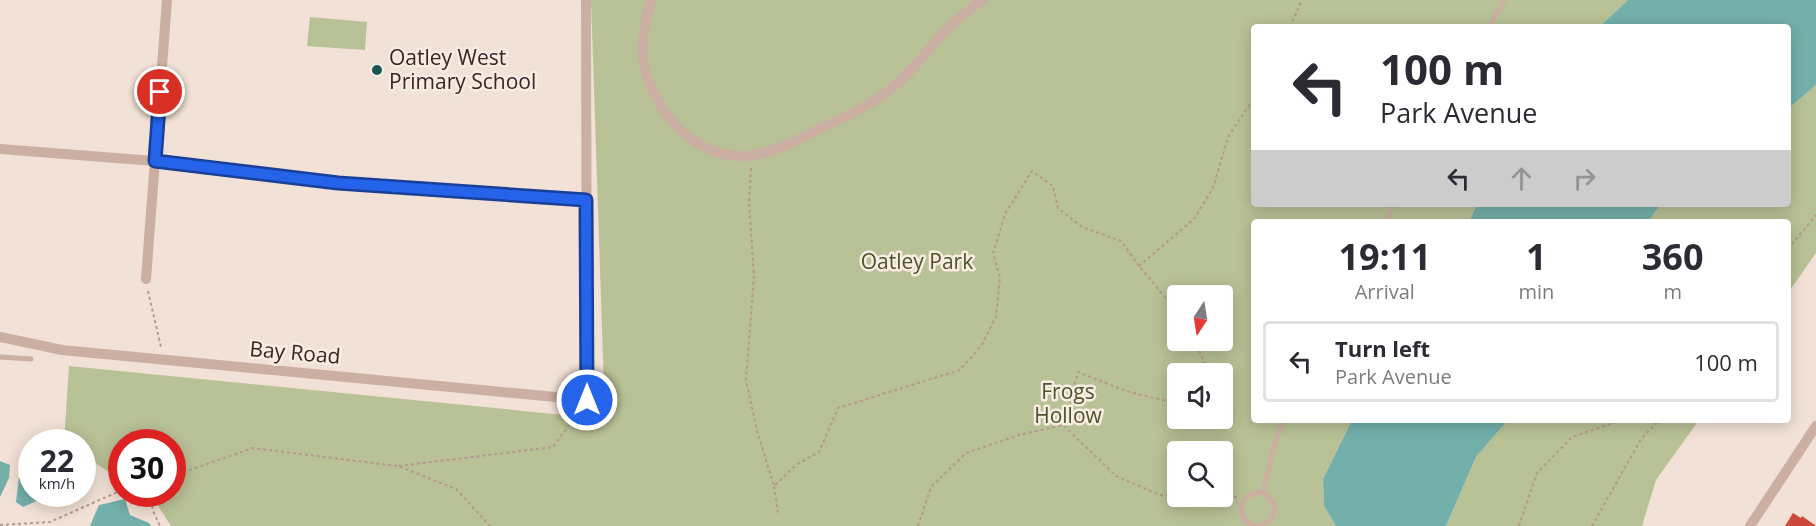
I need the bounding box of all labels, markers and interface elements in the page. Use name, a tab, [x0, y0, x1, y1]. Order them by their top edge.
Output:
text: 100 m	[1380, 40, 1504, 97]
place label: Oatley West Primary School	[389, 43, 536, 95]
icon: left	[1281, 48, 1359, 126]
marker: Oatley West Primary School	[370, 63, 384, 77]
pin	[134, 66, 185, 117]
icon: arrive	[143, 75, 176, 108]
text: Park Avenue	[1380, 94, 1537, 131]
icon: left	[1442, 162, 1475, 195]
icon: ahead	[1505, 162, 1538, 195]
icon: right	[1568, 162, 1601, 195]
text: 19:11	[1338, 232, 1431, 281]
text: 1	[1526, 232, 1547, 281]
text: 360	[1642, 232, 1704, 281]
park label: Oatley Park	[861, 247, 973, 275]
text: Arrival	[1355, 278, 1415, 305]
text: min	[1518, 278, 1554, 305]
text: m	[1663, 278, 1682, 305]
north arrow	[1167, 285, 1233, 351]
map controls	[1167, 285, 1233, 507]
text: Turn left	[1335, 333, 1430, 363]
street label: Bay Road	[248, 334, 342, 370]
icon: left	[1284, 345, 1317, 378]
text: 100 m	[1694, 347, 1758, 377]
button: sound	[1167, 363, 1233, 429]
text: Park Avenue	[1335, 363, 1452, 390]
position arrow	[555, 368, 619, 432]
park label: Frogs Hollow	[1034, 377, 1103, 429]
speed limit sign: 30	[108, 429, 186, 507]
text: 22	[40, 440, 74, 481]
button: search	[1167, 441, 1233, 507]
text: km/h	[39, 473, 75, 493]

